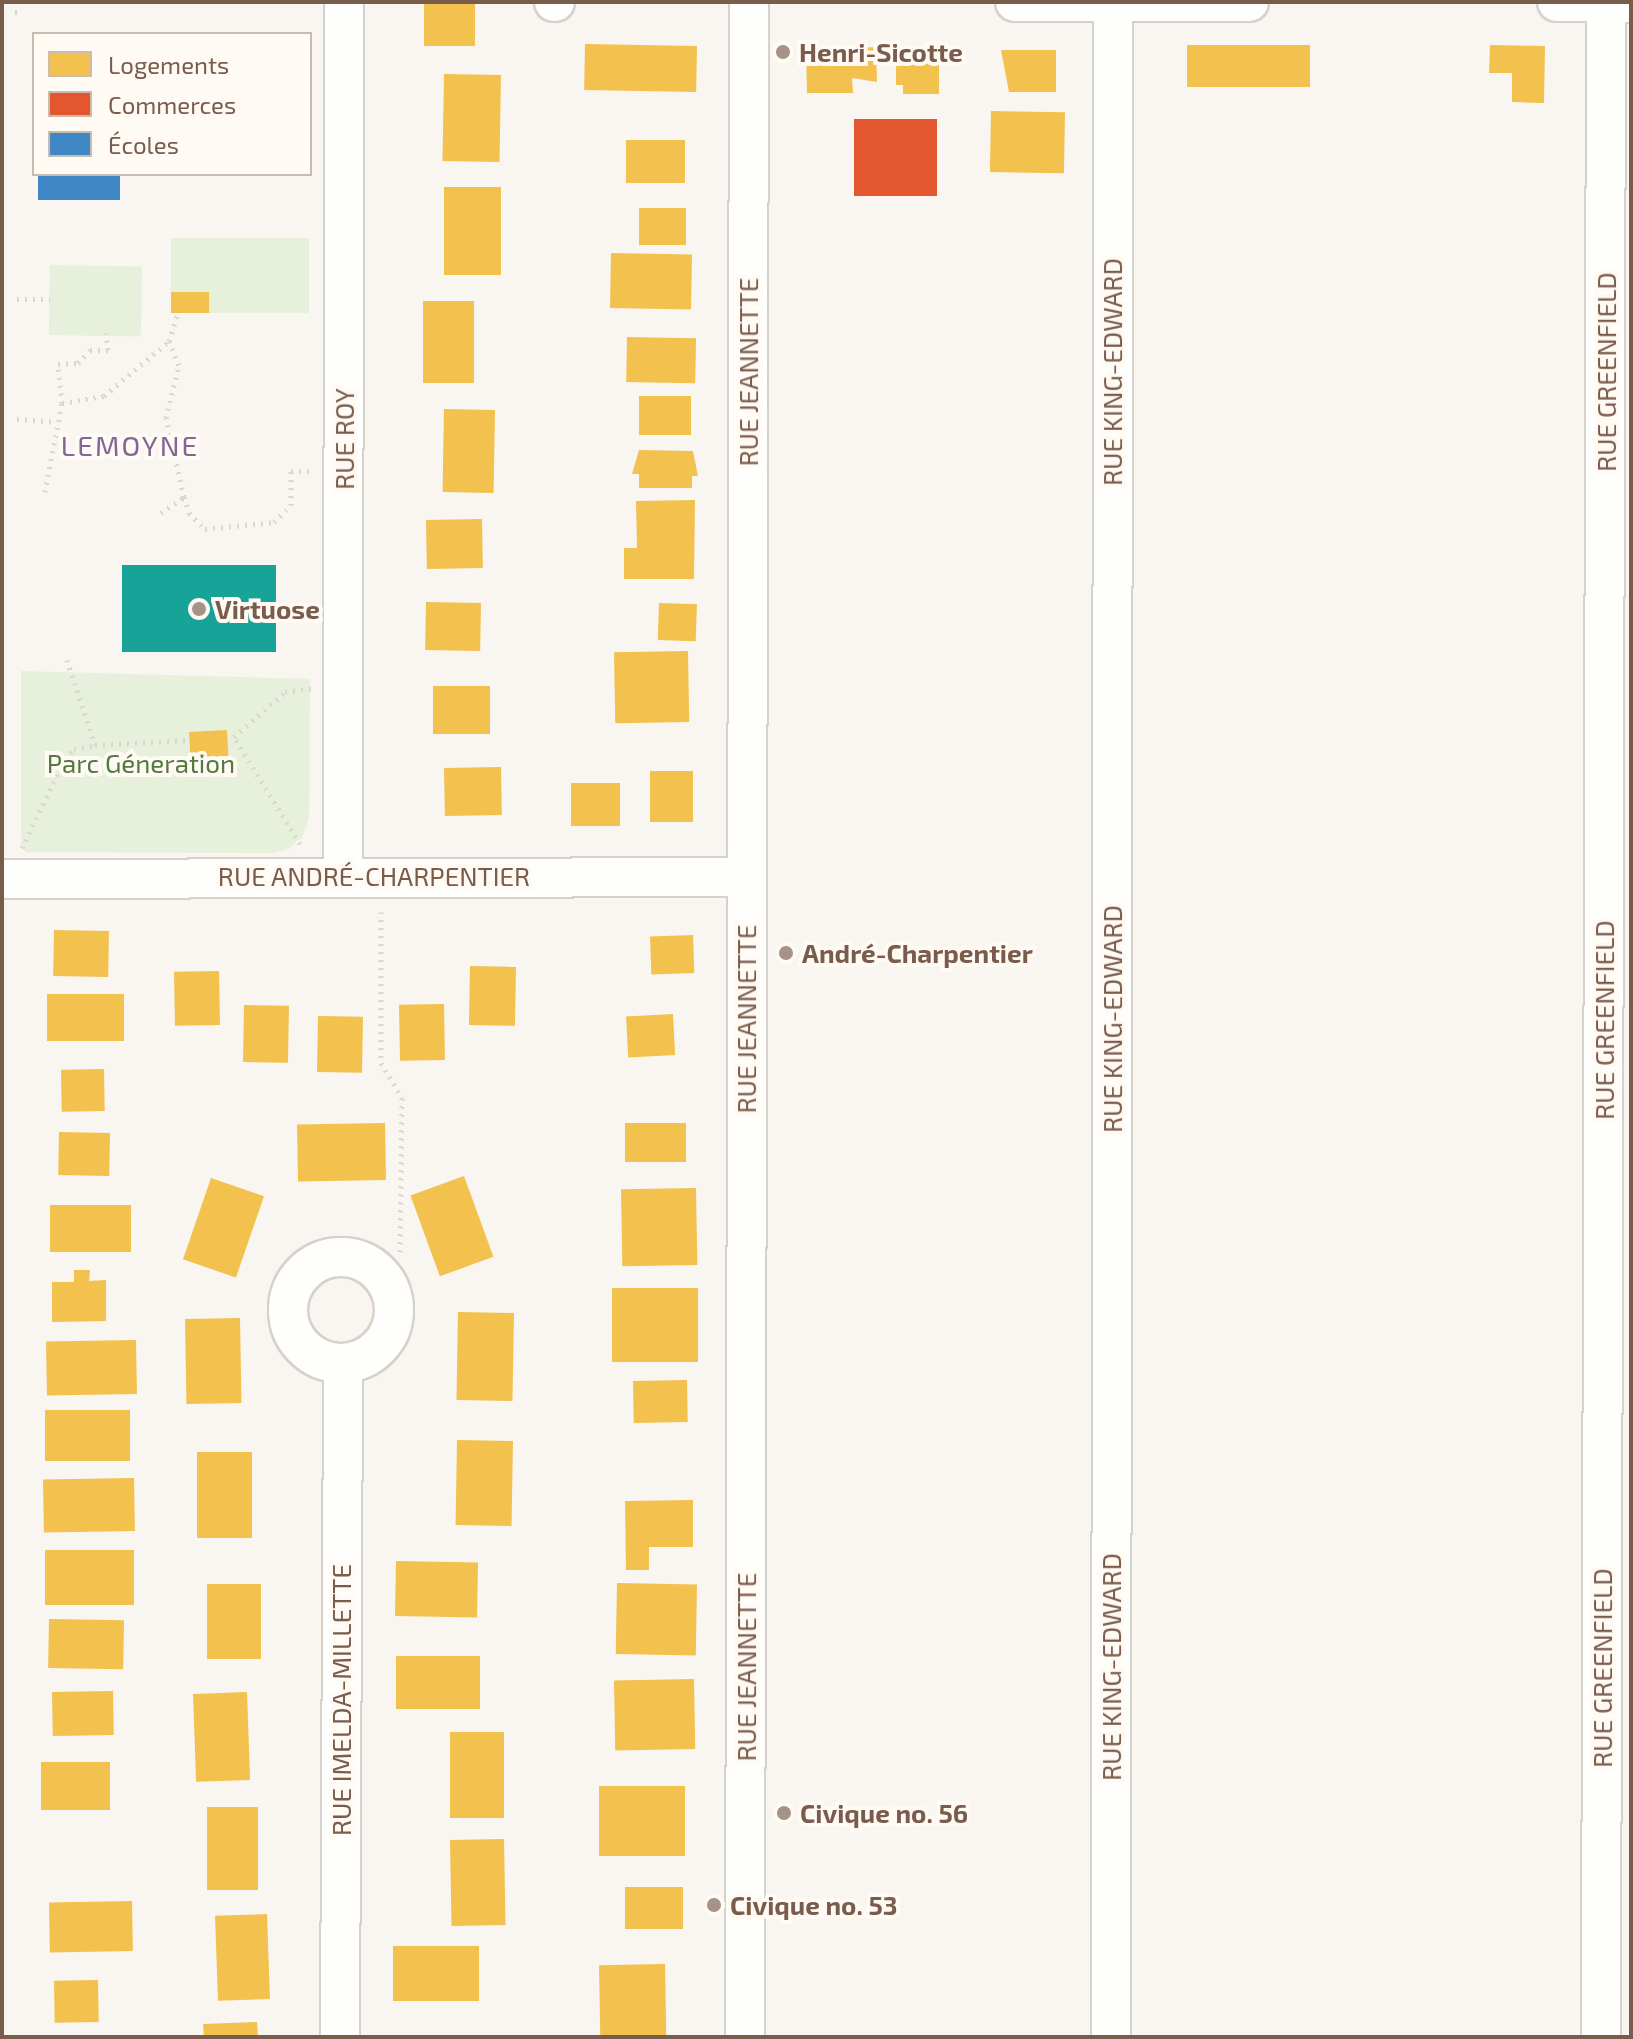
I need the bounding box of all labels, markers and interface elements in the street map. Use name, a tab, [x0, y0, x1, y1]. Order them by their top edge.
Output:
legend	[32, 32, 312, 176]
place label: Henri-Sicotte	[799, 36, 963, 68]
marker: Henri-Sicotte	[774, 43, 792, 61]
text: Logements	[108, 50, 229, 79]
text: Commerces	[108, 90, 236, 119]
text: Écoles	[108, 130, 179, 159]
street label: RUE KING-EDWARD	[1096, 258, 1128, 486]
street label: RUE GREENFIELD	[1590, 272, 1622, 472]
street label: RUE JEANNETTE	[732, 277, 764, 467]
street label: RUE ROY	[328, 388, 360, 490]
district label: LEMOYNE	[61, 428, 199, 462]
place label: Virtuose	[215, 593, 320, 625]
marker: Virtuose	[190, 600, 208, 618]
park label: Parc Géneration	[47, 747, 235, 779]
street label: RUE ANDRÉ-CHARPENTIER	[218, 860, 530, 892]
street label: RUE KING-EDWARD	[1096, 905, 1128, 1133]
street label: RUE GREENFIELD	[1588, 920, 1620, 1120]
street label: RUE JEANNETTE	[730, 924, 762, 1114]
place label: André-Charpentier	[802, 937, 1033, 969]
marker: André-Charpentier	[777, 944, 795, 962]
street label: RUE KING-EDWARD	[1095, 1553, 1127, 1781]
street label: RUE IMELDA-MILLETTE	[325, 1564, 357, 1836]
street label: RUE GREENFIELD	[1586, 1568, 1618, 1768]
street label: RUE JEANNETTE	[730, 1572, 762, 1762]
place label: Civique no. 56	[800, 1797, 968, 1829]
marker: Civique no. 56	[775, 1804, 793, 1822]
place label: Civique no. 53	[730, 1889, 898, 1921]
marker: Civique no. 53	[705, 1896, 723, 1914]

